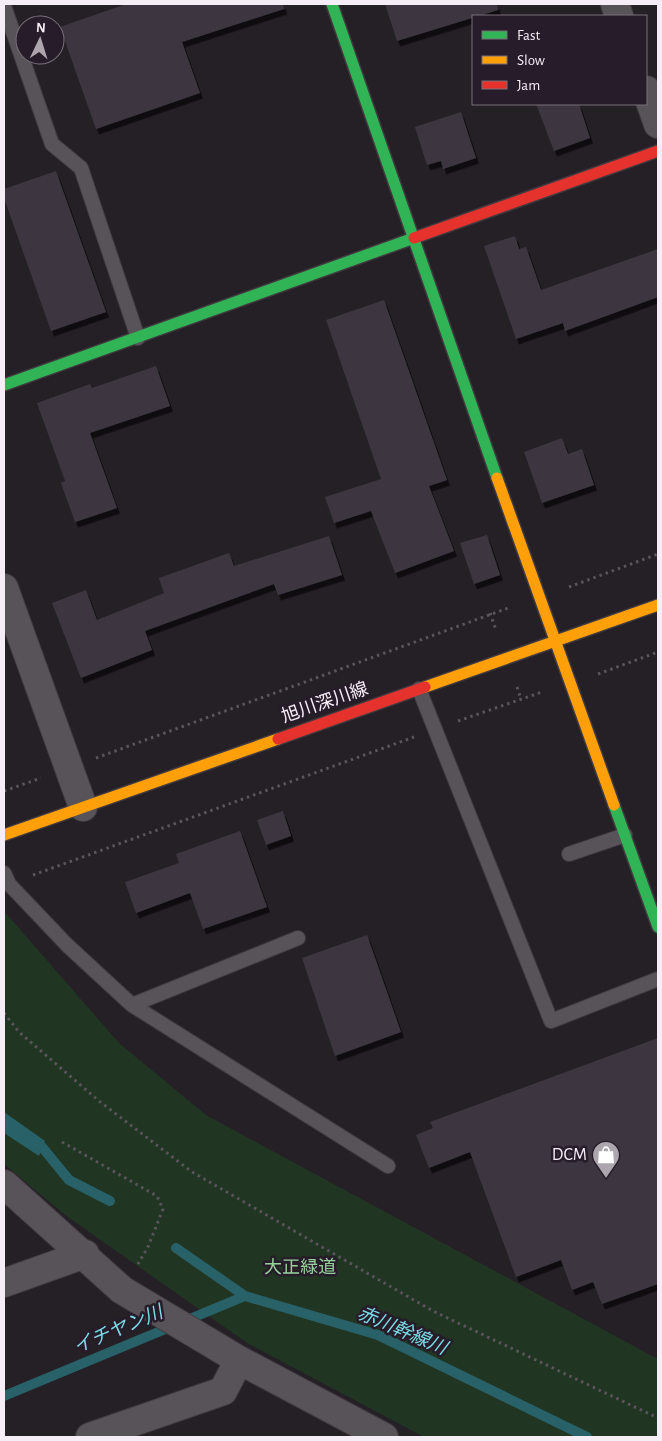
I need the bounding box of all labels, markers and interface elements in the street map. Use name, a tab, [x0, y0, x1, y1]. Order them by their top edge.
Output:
north arrow	[15, 15, 65, 65]
legend	[472, 15, 647, 105]
text: N	[35, 21, 46, 35]
text: Fast	[517, 28, 541, 43]
text: Slow	[517, 53, 545, 68]
text: Jam	[517, 78, 540, 93]
street label: 旭川深川線	[279, 678, 370, 726]
shop icon: DCM	[591, 1140, 621, 1179]
place label: DCM	[552, 1146, 587, 1164]
park label: 大正緑道	[264, 1257, 336, 1277]
water label: イチヤン川	[70, 1301, 167, 1357]
water label: 赤川幹線川	[355, 1303, 452, 1359]

